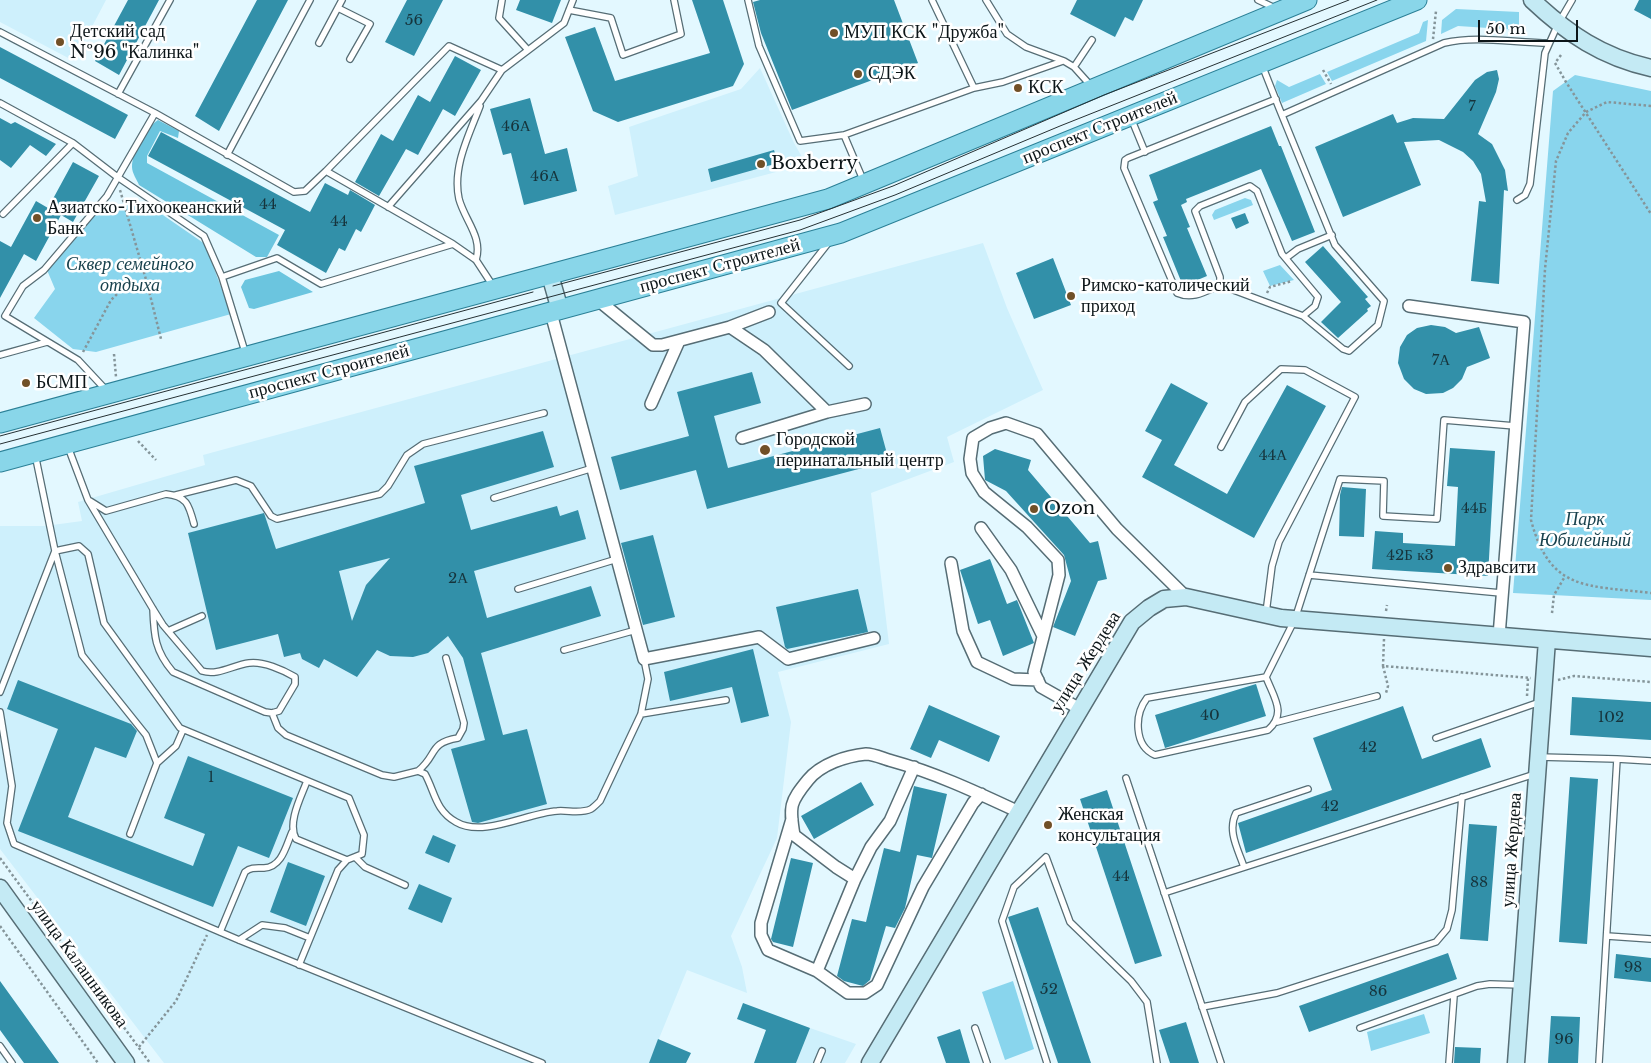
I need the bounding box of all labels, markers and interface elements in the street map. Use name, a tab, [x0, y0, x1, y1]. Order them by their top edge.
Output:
scale bar	[1481, 10, 1581, 42]
house number: 56	[405, 12, 423, 30]
text: 50 m	[1486, 19, 1526, 38]
place label: Детский сад №96 "Калинка"	[70, 21, 199, 64]
place label: МУП КСК "Дружба"	[844, 22, 1004, 44]
marker: МУП КСК "Дружба"	[828, 27, 840, 39]
marker: Детский сад №96 "Калинка"	[54, 36, 66, 48]
place label: СДЭК	[868, 63, 916, 85]
marker: СДЭК	[852, 68, 864, 80]
place label: КСК	[1028, 77, 1064, 99]
marker: КСК	[1012, 82, 1024, 94]
street label: проспект Строителей	[1019, 87, 1181, 169]
house number: 7	[1468, 98, 1476, 116]
house number: 46А	[501, 118, 531, 136]
place label: Boxberry	[771, 153, 858, 175]
marker: Boxberry	[755, 158, 767, 170]
house number: 46А	[530, 168, 560, 186]
house number: 44	[259, 196, 277, 214]
place label: Азиатско-Тихоокеанский Банк	[47, 197, 242, 240]
marker: Азиатско-Тихоокеанский Банк	[31, 212, 43, 224]
house number: 44	[330, 213, 348, 231]
street label: проспект Строителей	[637, 234, 803, 298]
park label: Сквер семейного отдыха	[66, 254, 194, 296]
place label: Римско-католический приход	[1081, 275, 1250, 318]
marker: Римско-католический приход	[1065, 290, 1077, 302]
street label: проспект Строителей	[246, 340, 412, 404]
house number: 7А	[1432, 352, 1450, 370]
place label: БСМП	[36, 372, 87, 394]
marker: БСМП	[20, 377, 32, 389]
place label: Городской перинатальный центр	[776, 429, 944, 472]
marker: Городской перинатальный центр	[758, 443, 772, 457]
house number: 44А	[1259, 447, 1287, 465]
place label: Ozon	[1044, 498, 1095, 520]
house number: 44Б	[1461, 500, 1487, 518]
marker: Ozon	[1028, 503, 1040, 515]
park label: Парк Юбилейный	[1539, 509, 1631, 552]
house number: 42Б к3	[1386, 547, 1434, 565]
place label: Здравсити	[1458, 557, 1536, 579]
marker: Здравсити	[1442, 562, 1454, 574]
house number: 2А	[448, 570, 468, 588]
street label: улица Жердева	[1046, 608, 1126, 716]
house number: 40	[1200, 707, 1220, 725]
house number: 102	[1598, 709, 1624, 727]
house number: 42	[1359, 739, 1377, 757]
house number: 1	[208, 769, 214, 787]
street label: улица Жердева	[1497, 792, 1527, 908]
house number: 42	[1321, 798, 1339, 816]
place label: Женская консультация	[1058, 804, 1161, 846]
marker: Женская консультация	[1042, 819, 1054, 831]
house number: 44	[1112, 868, 1130, 886]
house number: 88	[1470, 874, 1488, 892]
street label: улица Калашникова	[25, 896, 133, 1032]
house number: 98	[1624, 959, 1642, 977]
house number: 52	[1040, 981, 1058, 999]
house number: 86	[1369, 983, 1387, 1001]
house number: 96	[1554, 1031, 1574, 1049]

